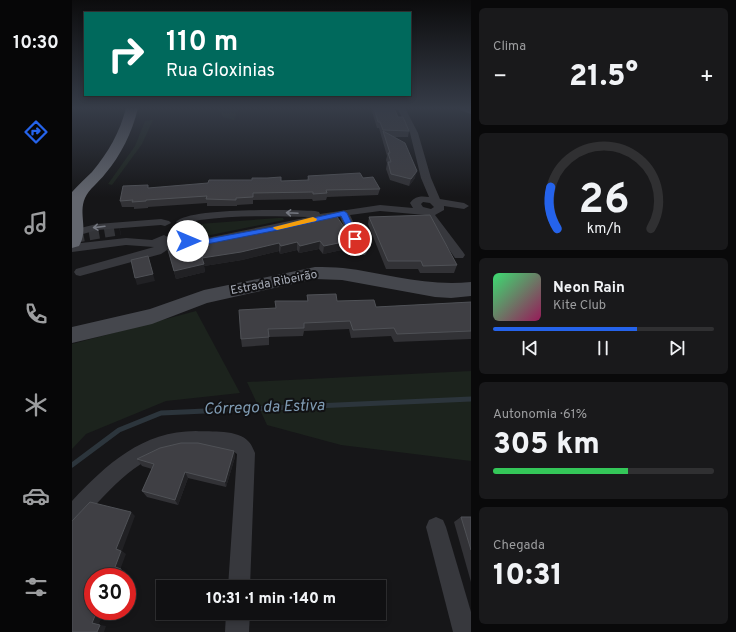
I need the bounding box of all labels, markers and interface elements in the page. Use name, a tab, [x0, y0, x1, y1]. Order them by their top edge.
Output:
text: 110 m	[166, 25, 238, 61]
icon: right	[100, 28, 152, 80]
text: 10:30	[13, 32, 59, 55]
text: Clima	[493, 39, 526, 55]
text: 21.5°	[569, 59, 638, 96]
text: Rua Gloxinias	[166, 60, 275, 83]
text: −	[493, 64, 507, 91]
text: +	[700, 64, 714, 91]
icon: directions	[22, 118, 50, 146]
text: 26	[578, 175, 629, 228]
icon: music	[22, 209, 50, 237]
one-way arrow	[286, 210, 299, 217]
position arrow	[167, 220, 209, 262]
text: km/h	[586, 220, 621, 238]
pin	[338, 222, 372, 256]
one-way arrow	[93, 223, 106, 231]
icon: arrive	[344, 228, 366, 250]
street label: Estrada Ribeirão	[229, 267, 319, 299]
text: Neon Rain	[553, 279, 625, 298]
text: Kite Club	[553, 298, 606, 314]
icon: phone	[22, 300, 50, 328]
icon: previous	[519, 337, 541, 359]
icon: pause	[592, 337, 614, 359]
icon: next	[666, 337, 688, 359]
icon: climate	[22, 391, 50, 419]
water label: Córrego da Estiva	[203, 396, 326, 420]
text: Autonomia · 61%	[493, 407, 587, 423]
text: 305 km	[493, 427, 600, 464]
icon: car	[22, 482, 50, 510]
text: Chegada	[493, 538, 545, 554]
text: 10:31	[493, 558, 563, 595]
speed limit sign: 30	[84, 568, 136, 620]
icon: filters	[22, 573, 50, 601]
text: 10:31 · 1 min · 140 m	[206, 590, 336, 609]

